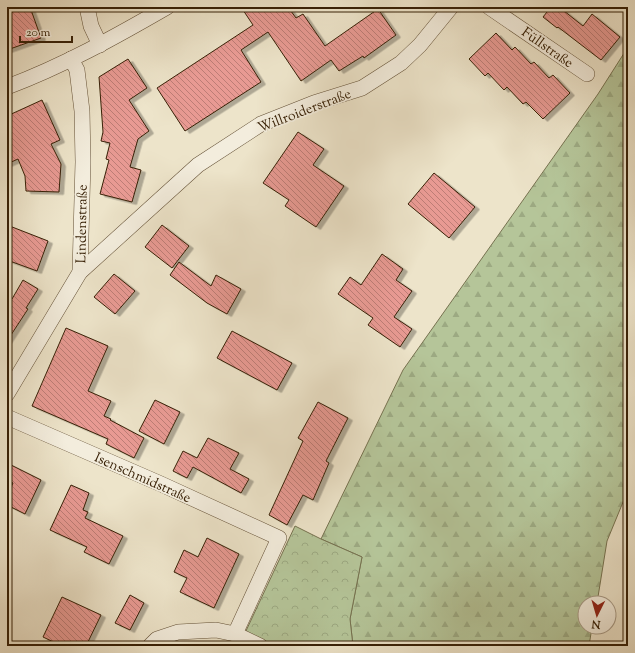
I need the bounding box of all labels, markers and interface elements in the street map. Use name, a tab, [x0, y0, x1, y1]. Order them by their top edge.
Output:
scale bar	[20, 18, 72, 44]
street label: Füllstraße	[517, 23, 577, 74]
text: 20 m	[26, 24, 51, 42]
street label: Willroiderstraße	[255, 85, 354, 139]
street label: Lindenstraße	[72, 184, 94, 264]
street label: Isenschmidstraße	[91, 449, 194, 509]
north arrow	[577, 595, 617, 635]
text: N	[591, 616, 602, 632]

